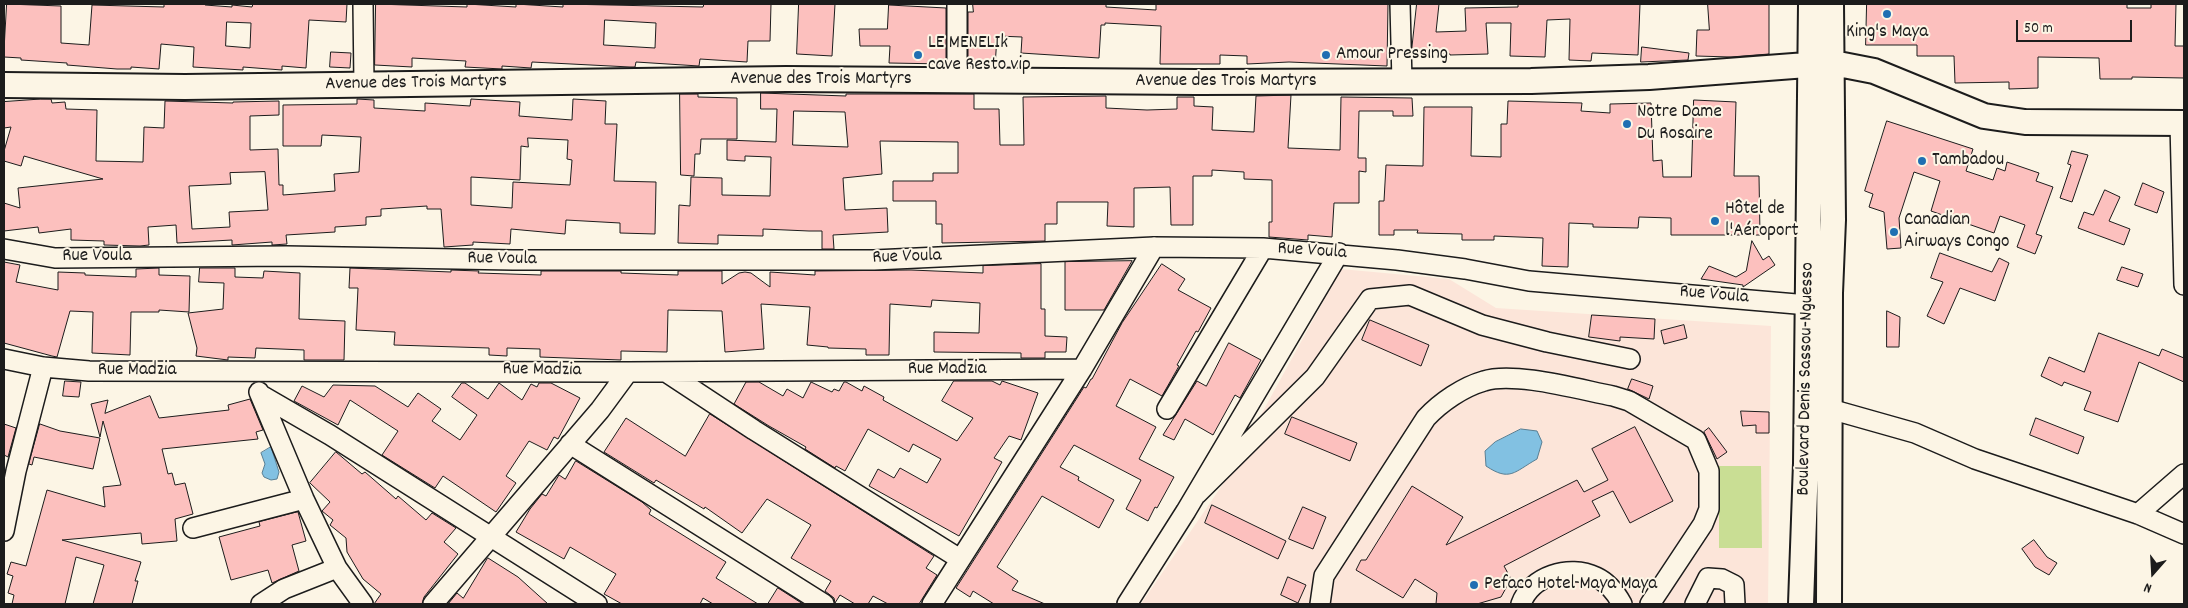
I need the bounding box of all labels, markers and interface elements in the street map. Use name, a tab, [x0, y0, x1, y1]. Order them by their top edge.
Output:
marker: King's Maya	[1881, 8, 1893, 20]
scale bar	[2018, 10, 2134, 42]
text: 50 m	[2024, 18, 2053, 40]
place label: King's Maya	[1846, 22, 1928, 44]
place label: LE MENELIk cave Resto vip	[928, 33, 1031, 77]
place label: Amour Pressing	[1336, 44, 1448, 66]
marker: LE MENELIk cave Resto vip	[912, 49, 924, 61]
marker: Amour Pressing	[1320, 49, 1332, 61]
street label: Avenue des Trois Martyrs	[730, 69, 912, 91]
street label: Avenue des Trois Martyrs	[325, 71, 507, 97]
street label: Avenue des Trois Martyrs	[1135, 71, 1317, 93]
place label: Notre Dame Du Rosaire	[1637, 102, 1722, 146]
marker: Notre Dame Du Rosaire	[1621, 118, 1633, 130]
place label: Tambadou	[1932, 150, 2004, 172]
marker: Tambadou	[1916, 155, 1928, 167]
place label: Hôtel de l'Aéroport	[1725, 199, 1799, 243]
place label: Canadian Airways Congo	[1904, 210, 2009, 254]
marker: Hôtel de l'Aéroport	[1709, 215, 1721, 227]
marker: Canadian Airways Congo	[1888, 226, 1900, 238]
street label: Rue Voula	[1277, 238, 1347, 266]
street label: Rue Voula	[872, 245, 942, 271]
street label: Rue Voula	[62, 246, 132, 268]
street label: Rue Voula	[467, 248, 537, 272]
street label: Boulevard Denis Sassou-Nguesso	[1794, 262, 1820, 496]
street label: Rue Voula	[1678, 282, 1750, 310]
street label: Rue Madzia	[502, 359, 582, 383]
street label: Rue Madzia	[908, 359, 986, 381]
street label: Rue Madzia	[98, 360, 176, 382]
north arrow	[2128, 548, 2178, 598]
place label: Pefaco Hotel Maya Maya	[1484, 574, 1657, 596]
text: N	[2142, 577, 2155, 598]
marker: Pefaco Hotel Maya Maya	[1468, 579, 1480, 591]

